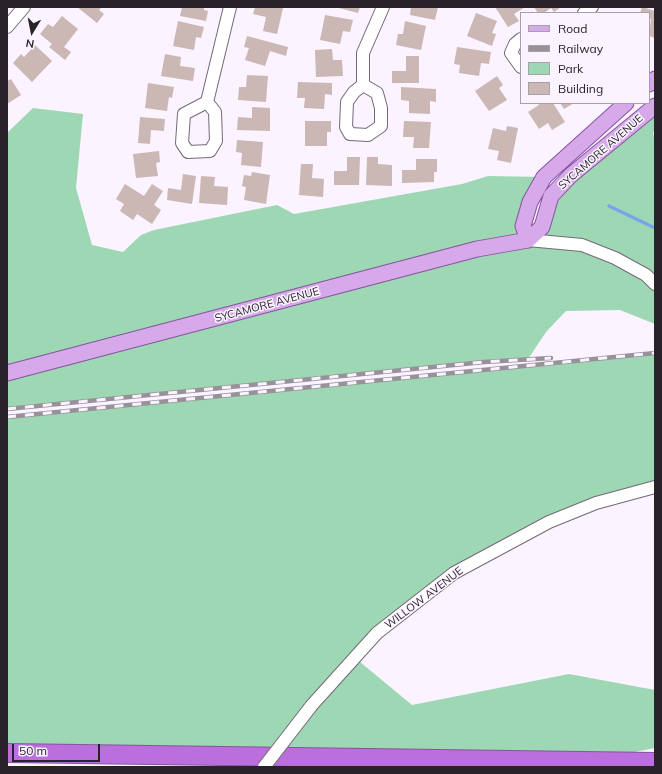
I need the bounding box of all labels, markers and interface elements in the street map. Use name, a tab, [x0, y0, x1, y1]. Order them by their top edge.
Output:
north arrow	[12, 12, 52, 52]
legend	[520, 12, 650, 104]
text: Road	[558, 21, 587, 36]
text: N	[25, 36, 35, 51]
text: Railway	[558, 41, 603, 56]
text: Park	[558, 61, 583, 76]
text: Building	[558, 81, 603, 96]
street label: SYCAMORE AVENUE	[556, 112, 646, 192]
street label: SYCAMORE AVENUE	[213, 285, 321, 325]
street label: WILLOW AVENUE	[382, 564, 466, 632]
scale bar	[14, 736, 102, 762]
text: 50 m	[19, 743, 47, 758]

